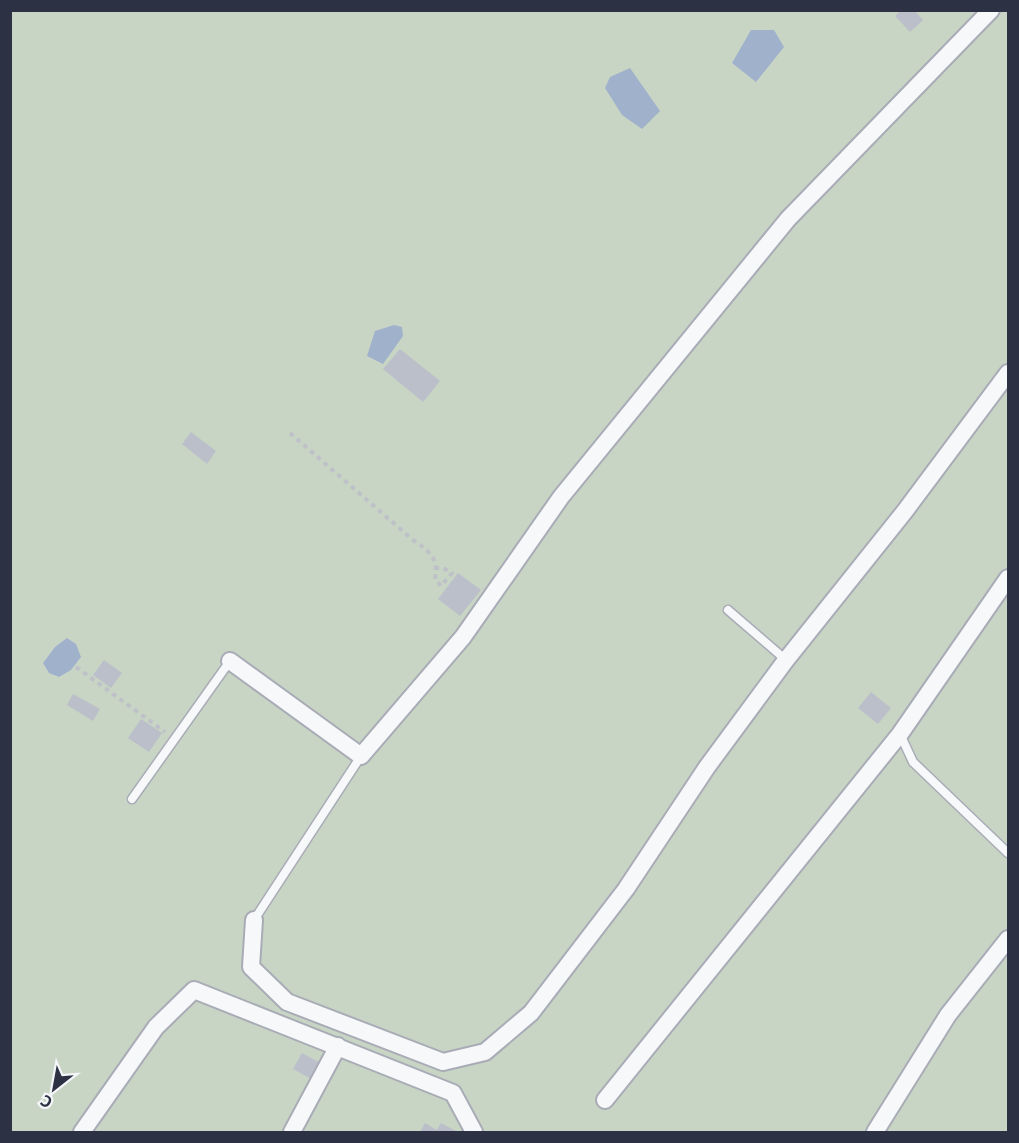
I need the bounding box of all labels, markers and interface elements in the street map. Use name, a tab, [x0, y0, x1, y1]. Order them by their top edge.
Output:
north arrow	[24, 1059, 84, 1119]
text: С	[36, 1090, 56, 1114]

